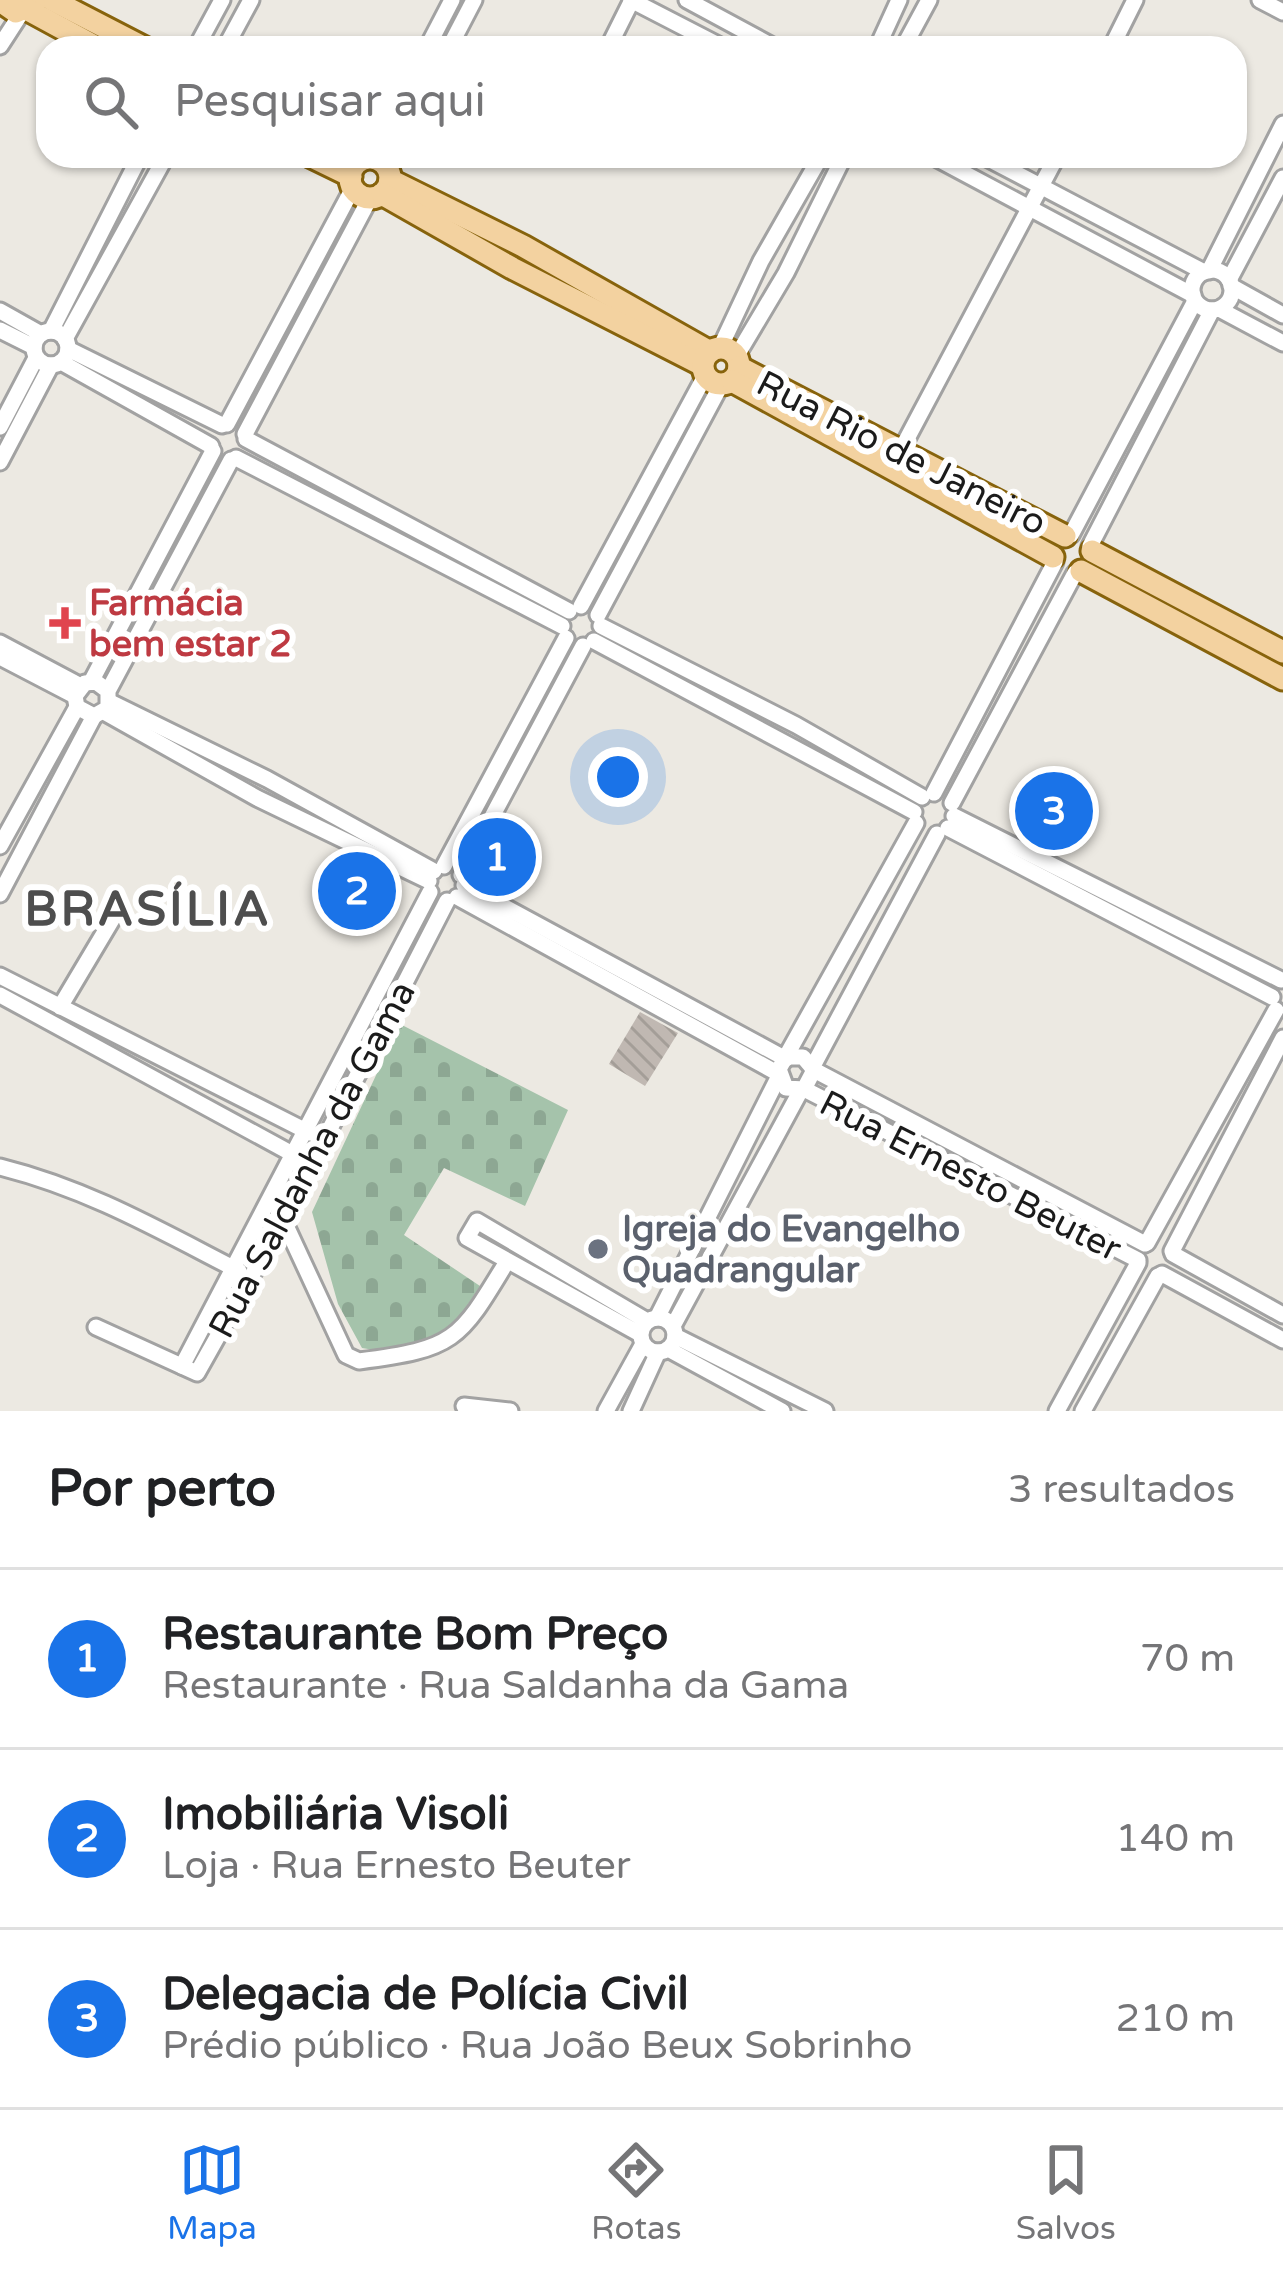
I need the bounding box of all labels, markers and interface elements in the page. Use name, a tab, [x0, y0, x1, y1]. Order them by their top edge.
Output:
search box	[36, 36, 1247, 168]
icon: search	[78, 69, 144, 135]
text: Pesquisar aqui	[174, 75, 486, 129]
street label: Rua Rio de Janeiro	[750, 362, 1053, 545]
place label: Farmácia bem estar 2	[89, 582, 292, 666]
marker: Farmácia bem estar 2	[52, 610, 78, 636]
your location	[588, 747, 648, 807]
pin: 3	[1015, 766, 1093, 856]
pin: 1	[458, 812, 536, 902]
pin: 2	[318, 846, 396, 936]
district label: BRASÍLIA	[24, 881, 272, 939]
street label: Rua Saldanha da Gama	[200, 974, 425, 1345]
street label: Rua Ernesto Beuter	[812, 1082, 1128, 1271]
place label: Igreja do Evangelho Quadrangular	[622, 1208, 960, 1292]
marker: Igreja do Evangelho Quadrangular	[585, 1236, 611, 1262]
text: Por perto	[48, 1458, 276, 1520]
text: 3 resultados	[1008, 1466, 1235, 1513]
text: Restaurante Bom Preço	[162, 1608, 668, 1662]
text: 1	[75, 1635, 99, 1682]
text: 70 m	[1140, 1635, 1235, 1682]
text: Restaurante · Rua Saldanha da Gama	[162, 1662, 849, 1709]
text: Imobiliária Visoli	[162, 1788, 509, 1842]
text: 2	[75, 1815, 99, 1862]
text: 140 m	[1116, 1815, 1235, 1862]
text: Loja · Rua Ernesto Beuter	[162, 1842, 631, 1889]
text: Delegacia de Polícia Civil	[162, 1968, 689, 2022]
text: 3	[75, 1995, 99, 2042]
text: 210 m	[1116, 1995, 1235, 2042]
text: Prédio público · Rua João Beux Sobrinho	[162, 2022, 912, 2069]
tab: Mapa	[167, 2137, 257, 2248]
tab: Rotas	[591, 2137, 681, 2248]
tab: Salvos	[1016, 2137, 1116, 2248]

